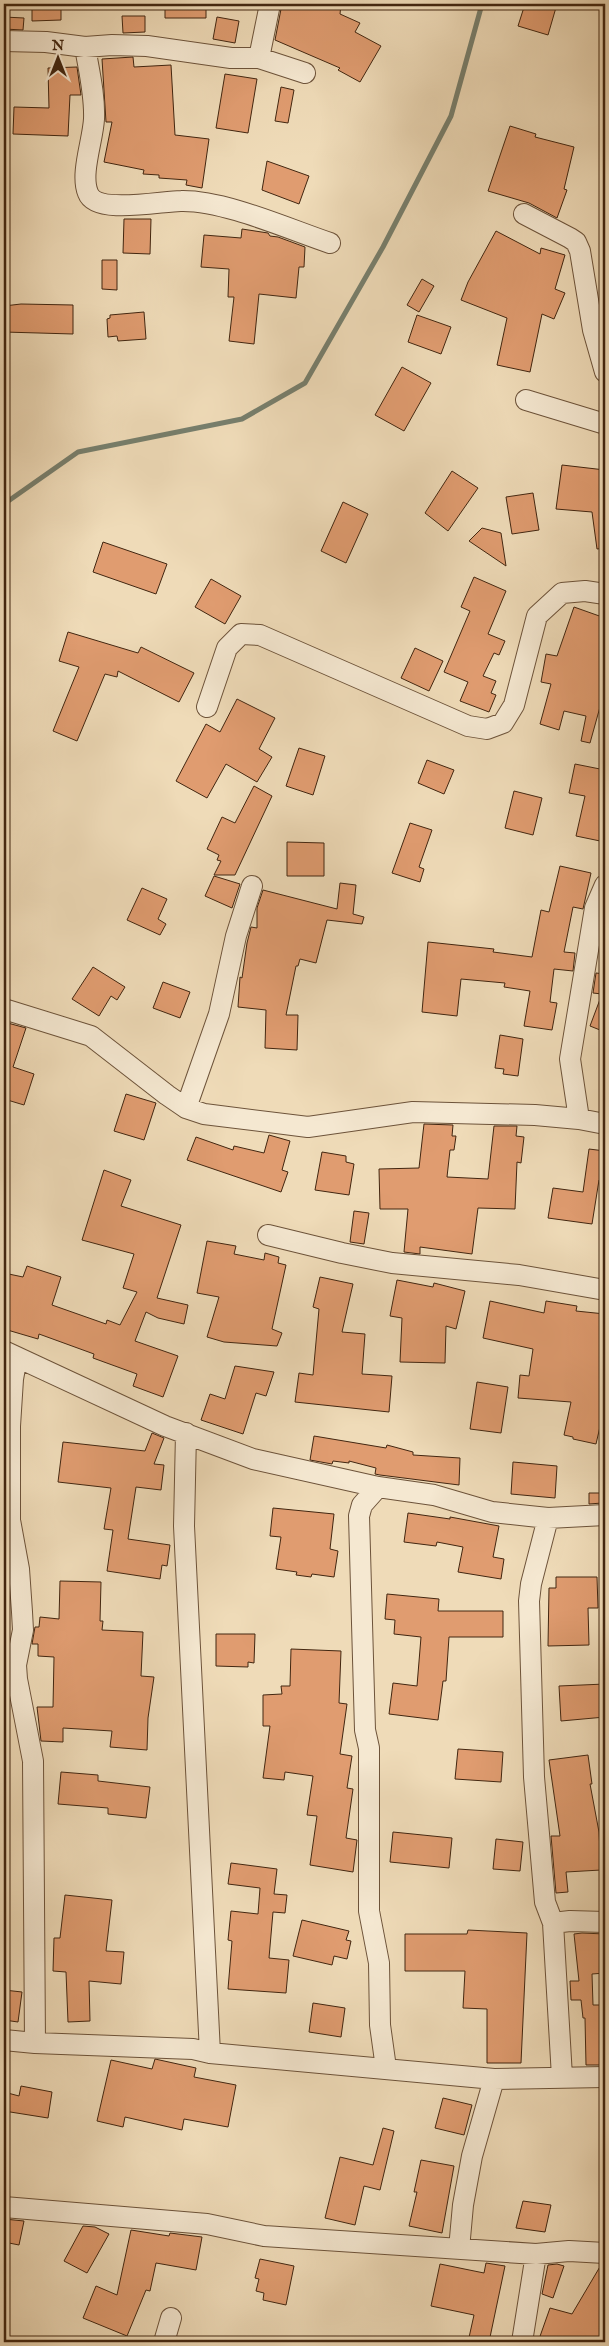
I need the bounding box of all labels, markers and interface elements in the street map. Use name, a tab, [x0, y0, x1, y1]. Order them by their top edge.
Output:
north arrow	[32, 32, 82, 82]
text: N	[51, 37, 64, 55]

